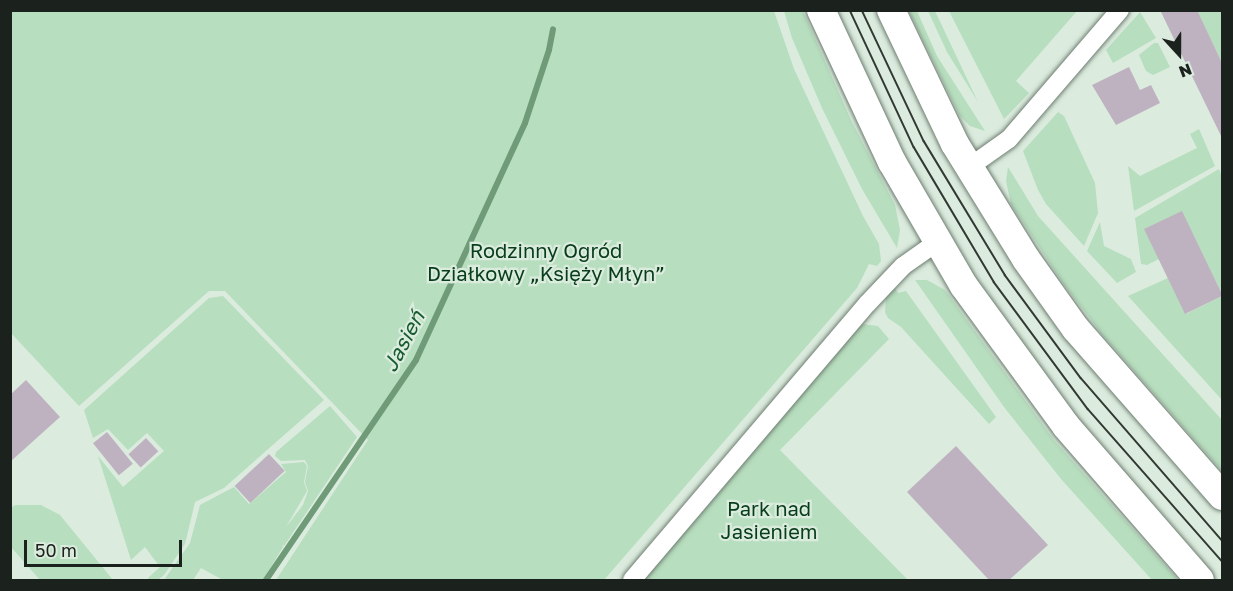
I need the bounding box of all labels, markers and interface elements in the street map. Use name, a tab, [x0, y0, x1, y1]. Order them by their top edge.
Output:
north arrow	[1149, 24, 1209, 84]
text: N	[1176, 59, 1195, 82]
park label: Rodzinny Ogród Działkowy „Księży Młyn”	[427, 239, 665, 286]
water label: Jasień	[377, 306, 429, 376]
park label: Park nad Jasieniem	[721, 497, 817, 544]
scale bar	[27, 528, 184, 566]
text: 50 m	[35, 539, 77, 561]

